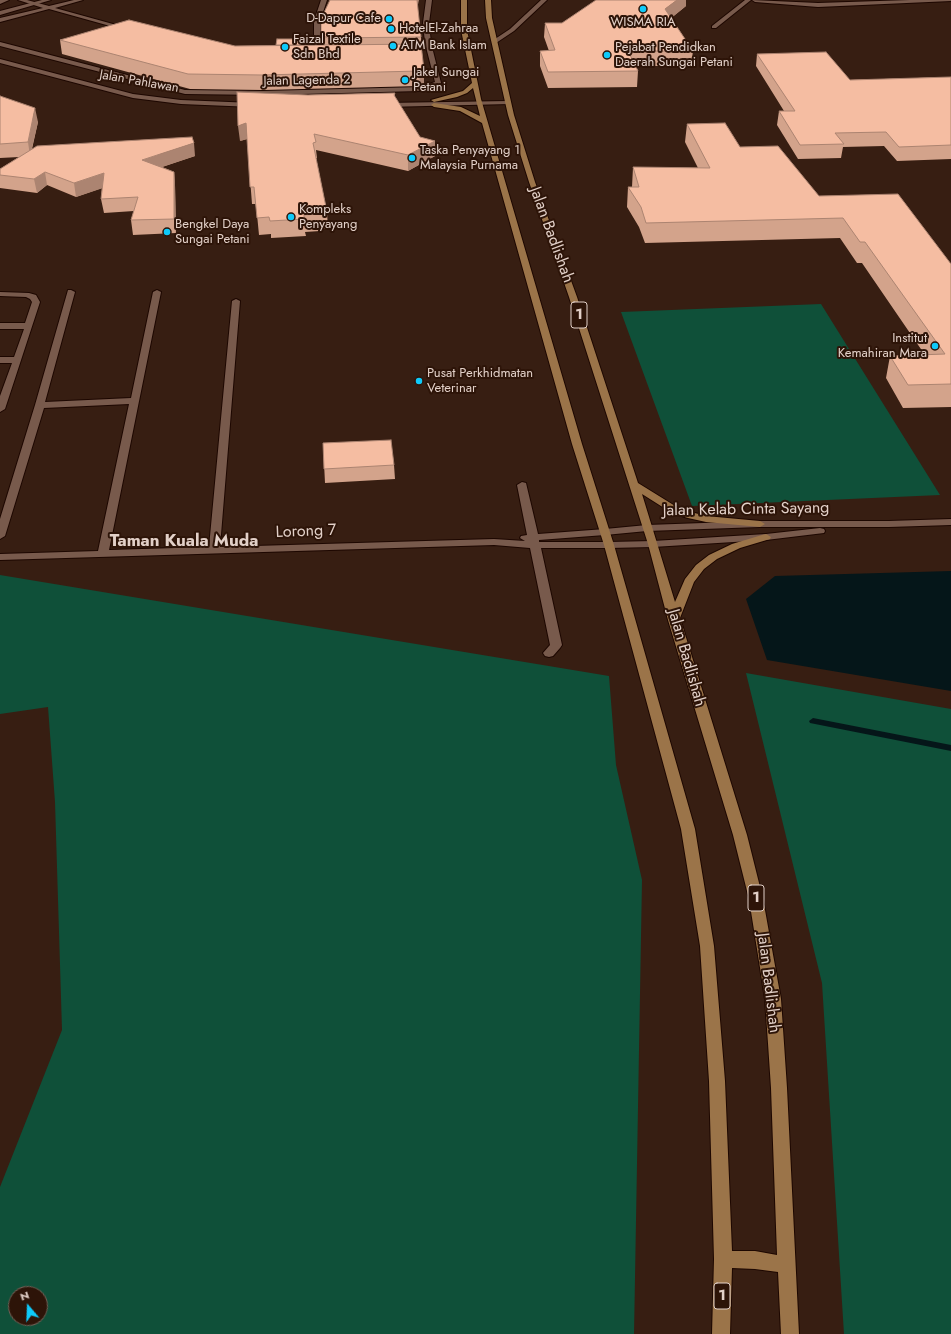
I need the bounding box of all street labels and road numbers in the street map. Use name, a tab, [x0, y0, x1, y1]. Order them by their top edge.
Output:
street label: Jalan Pahlawan	[98, 67, 180, 97]
street label: Jalan Lagenda 2	[263, 72, 351, 90]
street label: Jalan Badlishah	[525, 184, 577, 286]
road number: 1	[571, 302, 587, 328]
street label: Jalan Kelab Cinta Sayang	[662, 499, 830, 521]
street label: Lorong 7	[275, 521, 337, 543]
street label: Jalan Badlishah	[663, 607, 709, 709]
road number: 1	[748, 885, 764, 911]
street label: Jalan Badlishah	[752, 932, 784, 1034]
road number: 1	[714, 1283, 730, 1309]

